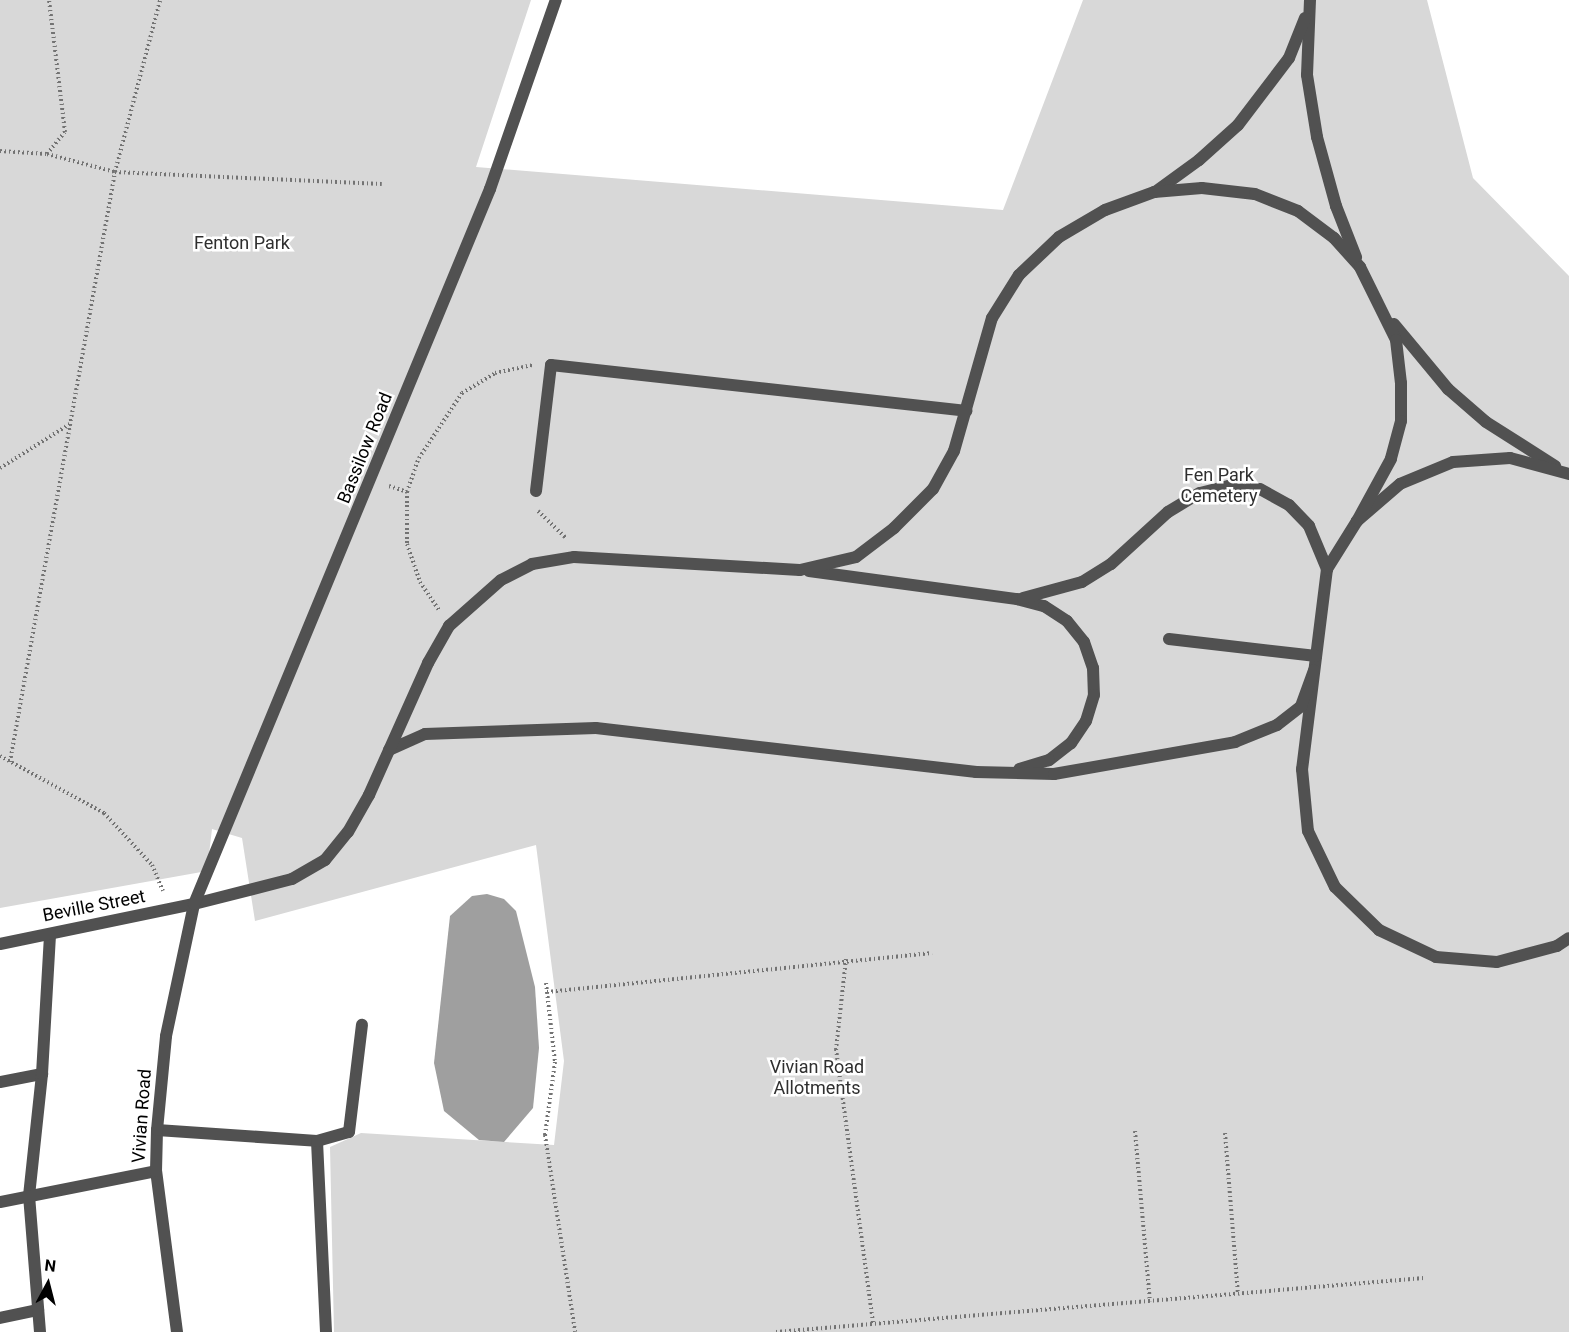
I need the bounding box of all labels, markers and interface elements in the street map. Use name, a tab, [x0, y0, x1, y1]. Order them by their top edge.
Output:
park label: Fenton Park	[194, 232, 290, 254]
street label: Bassilow Road	[333, 389, 397, 507]
park label: Fen Park Cemetery	[1181, 465, 1257, 508]
street label: Beville Street	[41, 885, 147, 927]
park label: Vivian Road Allotments	[770, 1057, 864, 1100]
street label: Vivian Road	[128, 1068, 156, 1164]
north arrow	[18, 1254, 78, 1314]
text: N	[43, 1256, 57, 1276]

